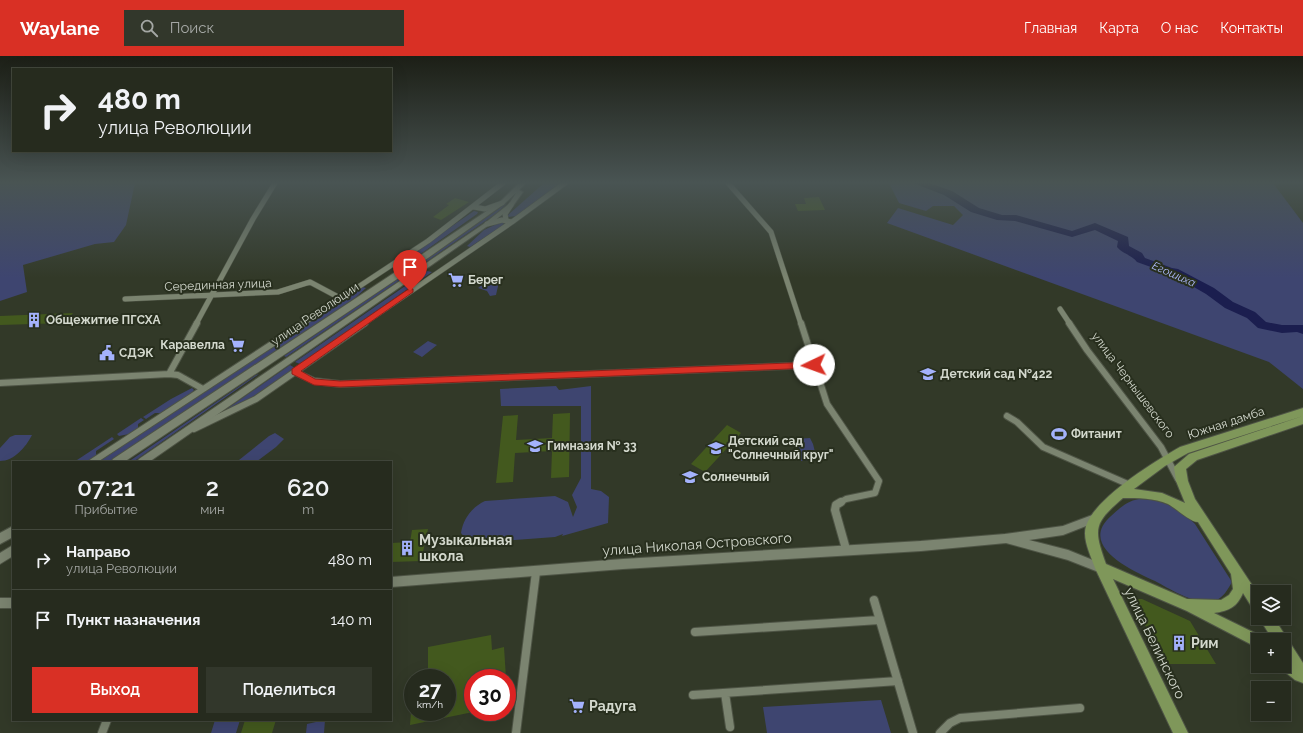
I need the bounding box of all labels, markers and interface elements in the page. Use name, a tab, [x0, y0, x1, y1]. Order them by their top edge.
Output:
search box	[124, 10, 404, 46]
text: Waylane	[20, 17, 100, 39]
icon: search	[138, 17, 160, 39]
text: Поиск	[170, 19, 214, 37]
text: Главная	[1024, 20, 1077, 36]
text: Карта	[1099, 20, 1139, 36]
text: О нас	[1161, 20, 1198, 36]
text: Контакты	[1220, 20, 1283, 36]
text: 480 m	[98, 83, 181, 116]
icon: right	[32, 84, 84, 136]
text: улица Революции	[98, 117, 252, 138]
pin	[393, 250, 427, 291]
icon: arrive	[399, 256, 421, 278]
water label: Егошиха	[1150, 259, 1198, 290]
supermarket icon: Берег	[447, 271, 465, 289]
place label: Берег	[468, 273, 503, 287]
street label: Серединная улица	[164, 276, 272, 294]
street label: улица Революции	[269, 280, 361, 348]
building icon: Общежитие ПГСХА	[25, 311, 43, 329]
place label: Общежитие ПГСХА	[46, 313, 162, 327]
street label: улица Чернышевского	[1089, 329, 1177, 441]
supermarket icon: Каравелла	[228, 336, 246, 354]
place label: Каравелла	[160, 338, 225, 352]
public building icon: СДЭК	[98, 344, 116, 362]
position arrow	[793, 344, 835, 386]
place label: СДЭК	[119, 346, 154, 360]
school or university icon: Детский сад №422	[919, 365, 937, 383]
place label: Детский сад №422	[940, 367, 1052, 381]
street label: Южная дамба	[1186, 404, 1266, 442]
sports icon: Фитанит	[1050, 425, 1068, 443]
place label: Фитанит	[1071, 427, 1122, 441]
place label: Детский сад "Солнечный круг"	[728, 434, 834, 462]
school or university icon: Гимназия № 33	[526, 437, 544, 455]
place label: Гимназия № 33	[547, 439, 637, 453]
school or university icon: Детский сад "Солнечный круг"	[707, 439, 725, 457]
school or university icon: Солнечный	[681, 468, 699, 486]
place label: Солнечный	[702, 470, 769, 484]
text: 07:21	[77, 473, 135, 502]
text: 2	[206, 473, 219, 502]
text: 620	[287, 473, 330, 502]
text: Прибытие	[74, 502, 138, 517]
text: мин	[200, 502, 225, 517]
text: m	[302, 502, 314, 517]
street label: улица Николая Островского	[602, 529, 792, 559]
place label: Музыкальная школа	[419, 532, 512, 564]
building icon: Музыкальная школа	[398, 539, 416, 557]
text: Направо	[66, 543, 130, 561]
icon: right	[32, 549, 54, 571]
text: 480 m	[328, 551, 372, 569]
text: улица Революции	[66, 561, 177, 576]
street label: улица Белинского	[1121, 585, 1189, 701]
map controls	[1251, 585, 1291, 721]
button: layers	[1251, 585, 1291, 625]
icon: arrive	[32, 609, 54, 631]
text: Пункт назначения	[66, 611, 200, 629]
text: 140 m	[331, 611, 372, 629]
button: +	[1251, 633, 1291, 673]
building icon: Рим	[1170, 634, 1188, 652]
place label: Рим	[1191, 635, 1219, 651]
button: Выход	[32, 667, 198, 713]
button: Поделиться	[206, 667, 372, 713]
speed limit sign: 30	[464, 669, 516, 721]
text: 27	[419, 678, 441, 702]
button: −	[1251, 681, 1291, 721]
supermarket icon: Радуга	[568, 697, 586, 715]
place label: Радуга	[589, 698, 636, 714]
text: km/h	[417, 699, 443, 710]

